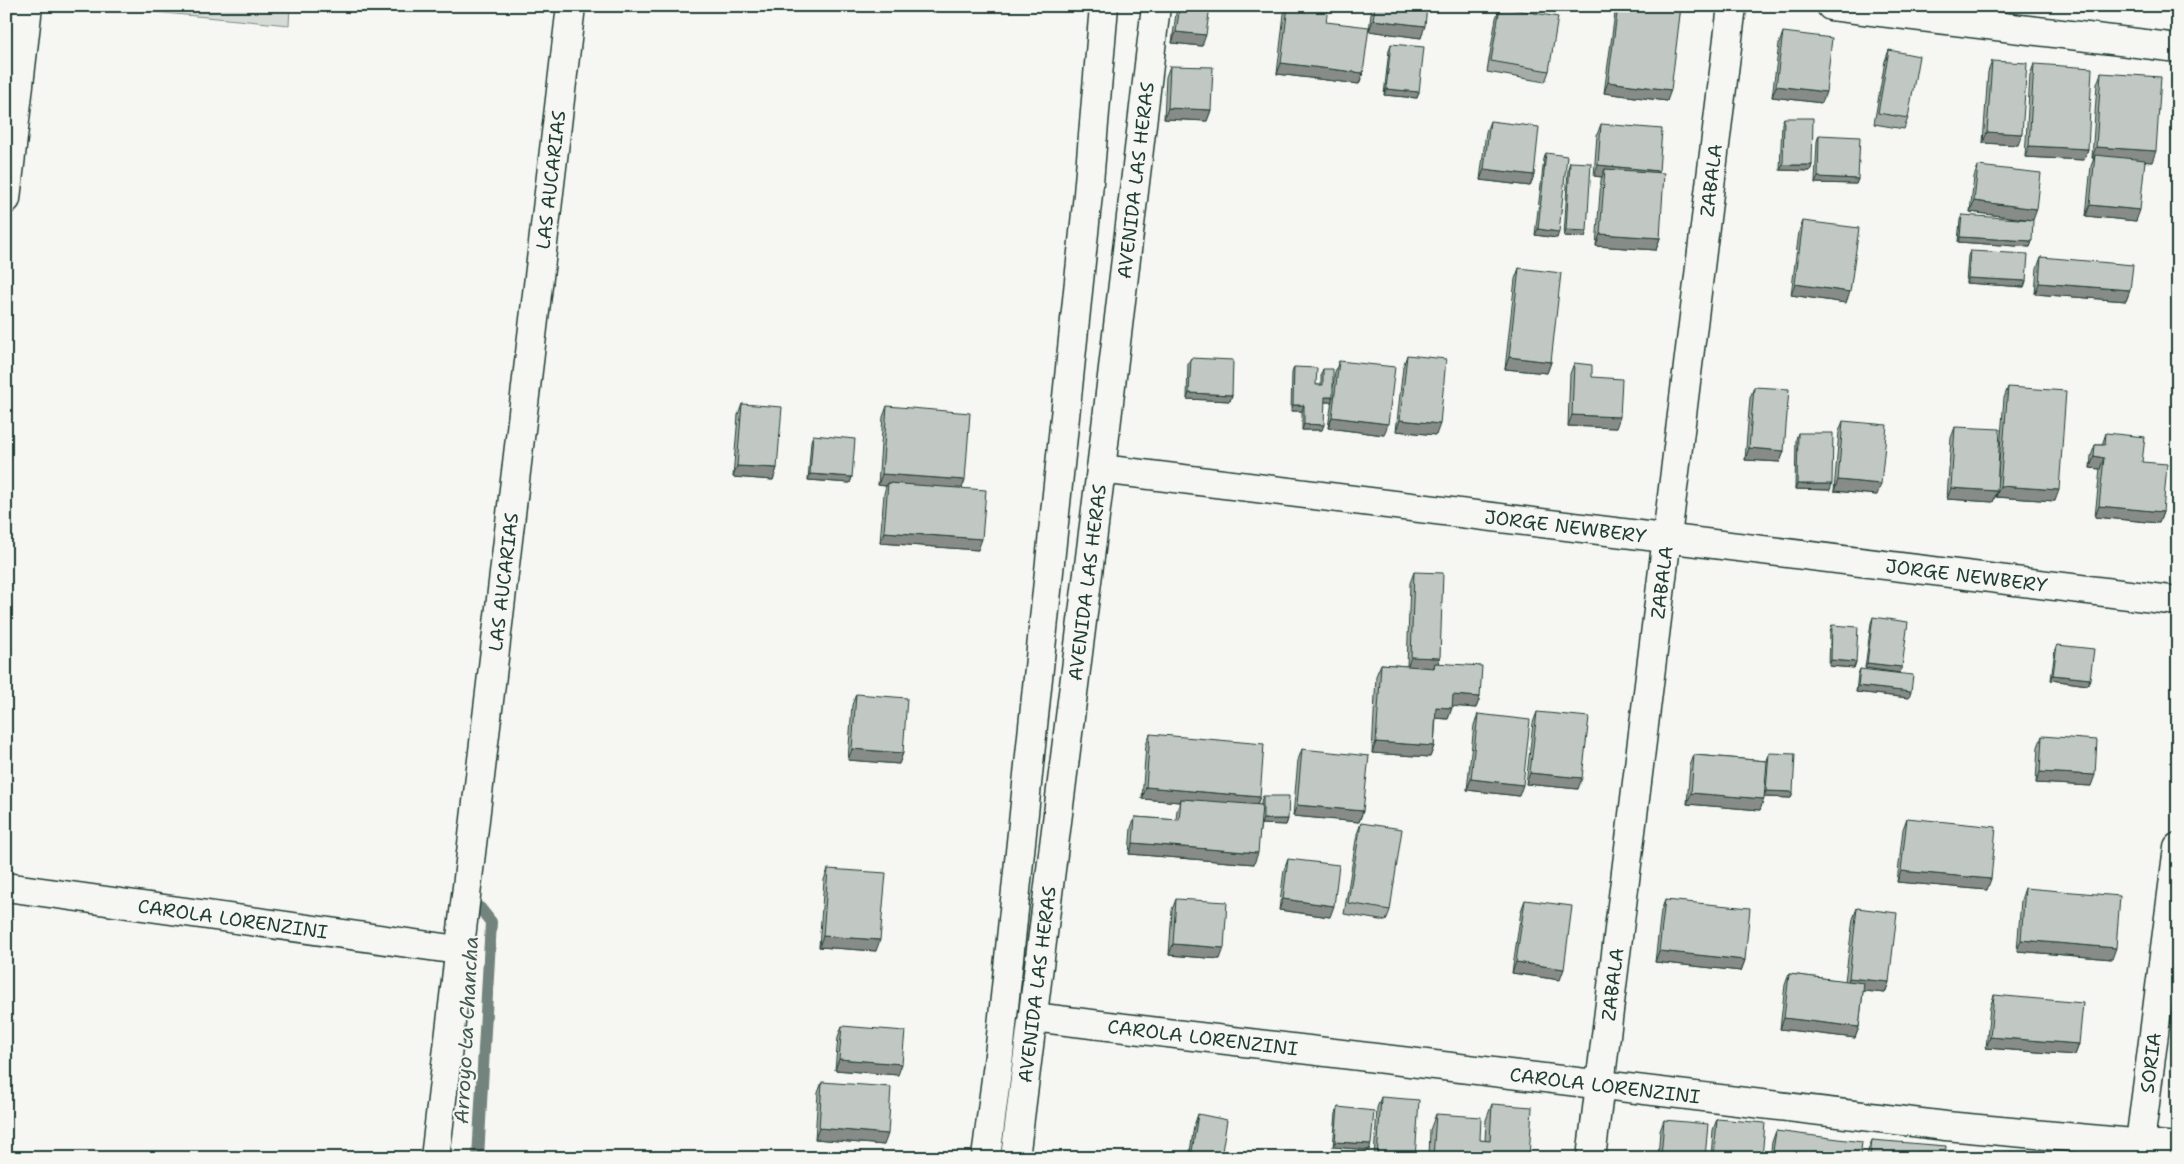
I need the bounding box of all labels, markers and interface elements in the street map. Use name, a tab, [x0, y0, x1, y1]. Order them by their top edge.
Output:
street label: AVENIDA LAS HERAS	[1111, 81, 1159, 280]
street label: LAS AUCARIAS	[530, 109, 571, 251]
street label: ZABALA	[1694, 142, 1728, 218]
street label: AVENIDA LAS HERAS	[1062, 483, 1112, 682]
street label: JORGE NEWBERY	[1483, 504, 1648, 548]
street label: LAS AUCARIAS	[482, 511, 524, 653]
street label: ZABALA	[1645, 544, 1678, 620]
street label: JORGE NEWBERY	[1884, 553, 2049, 597]
street label: AVENIDA LAS HERAS	[1012, 885, 1061, 1084]
street label: CAROLA LORENZINI	[136, 893, 329, 944]
water label: Arroyo La Chancha	[448, 935, 484, 1125]
street label: ZABALA	[1595, 946, 1629, 1022]
street label: CAROLA LORENZINI	[1106, 1014, 1299, 1061]
street label: SORIA	[2134, 1031, 2167, 1095]
street label: CAROLA LORENZINI	[1508, 1062, 1702, 1109]

